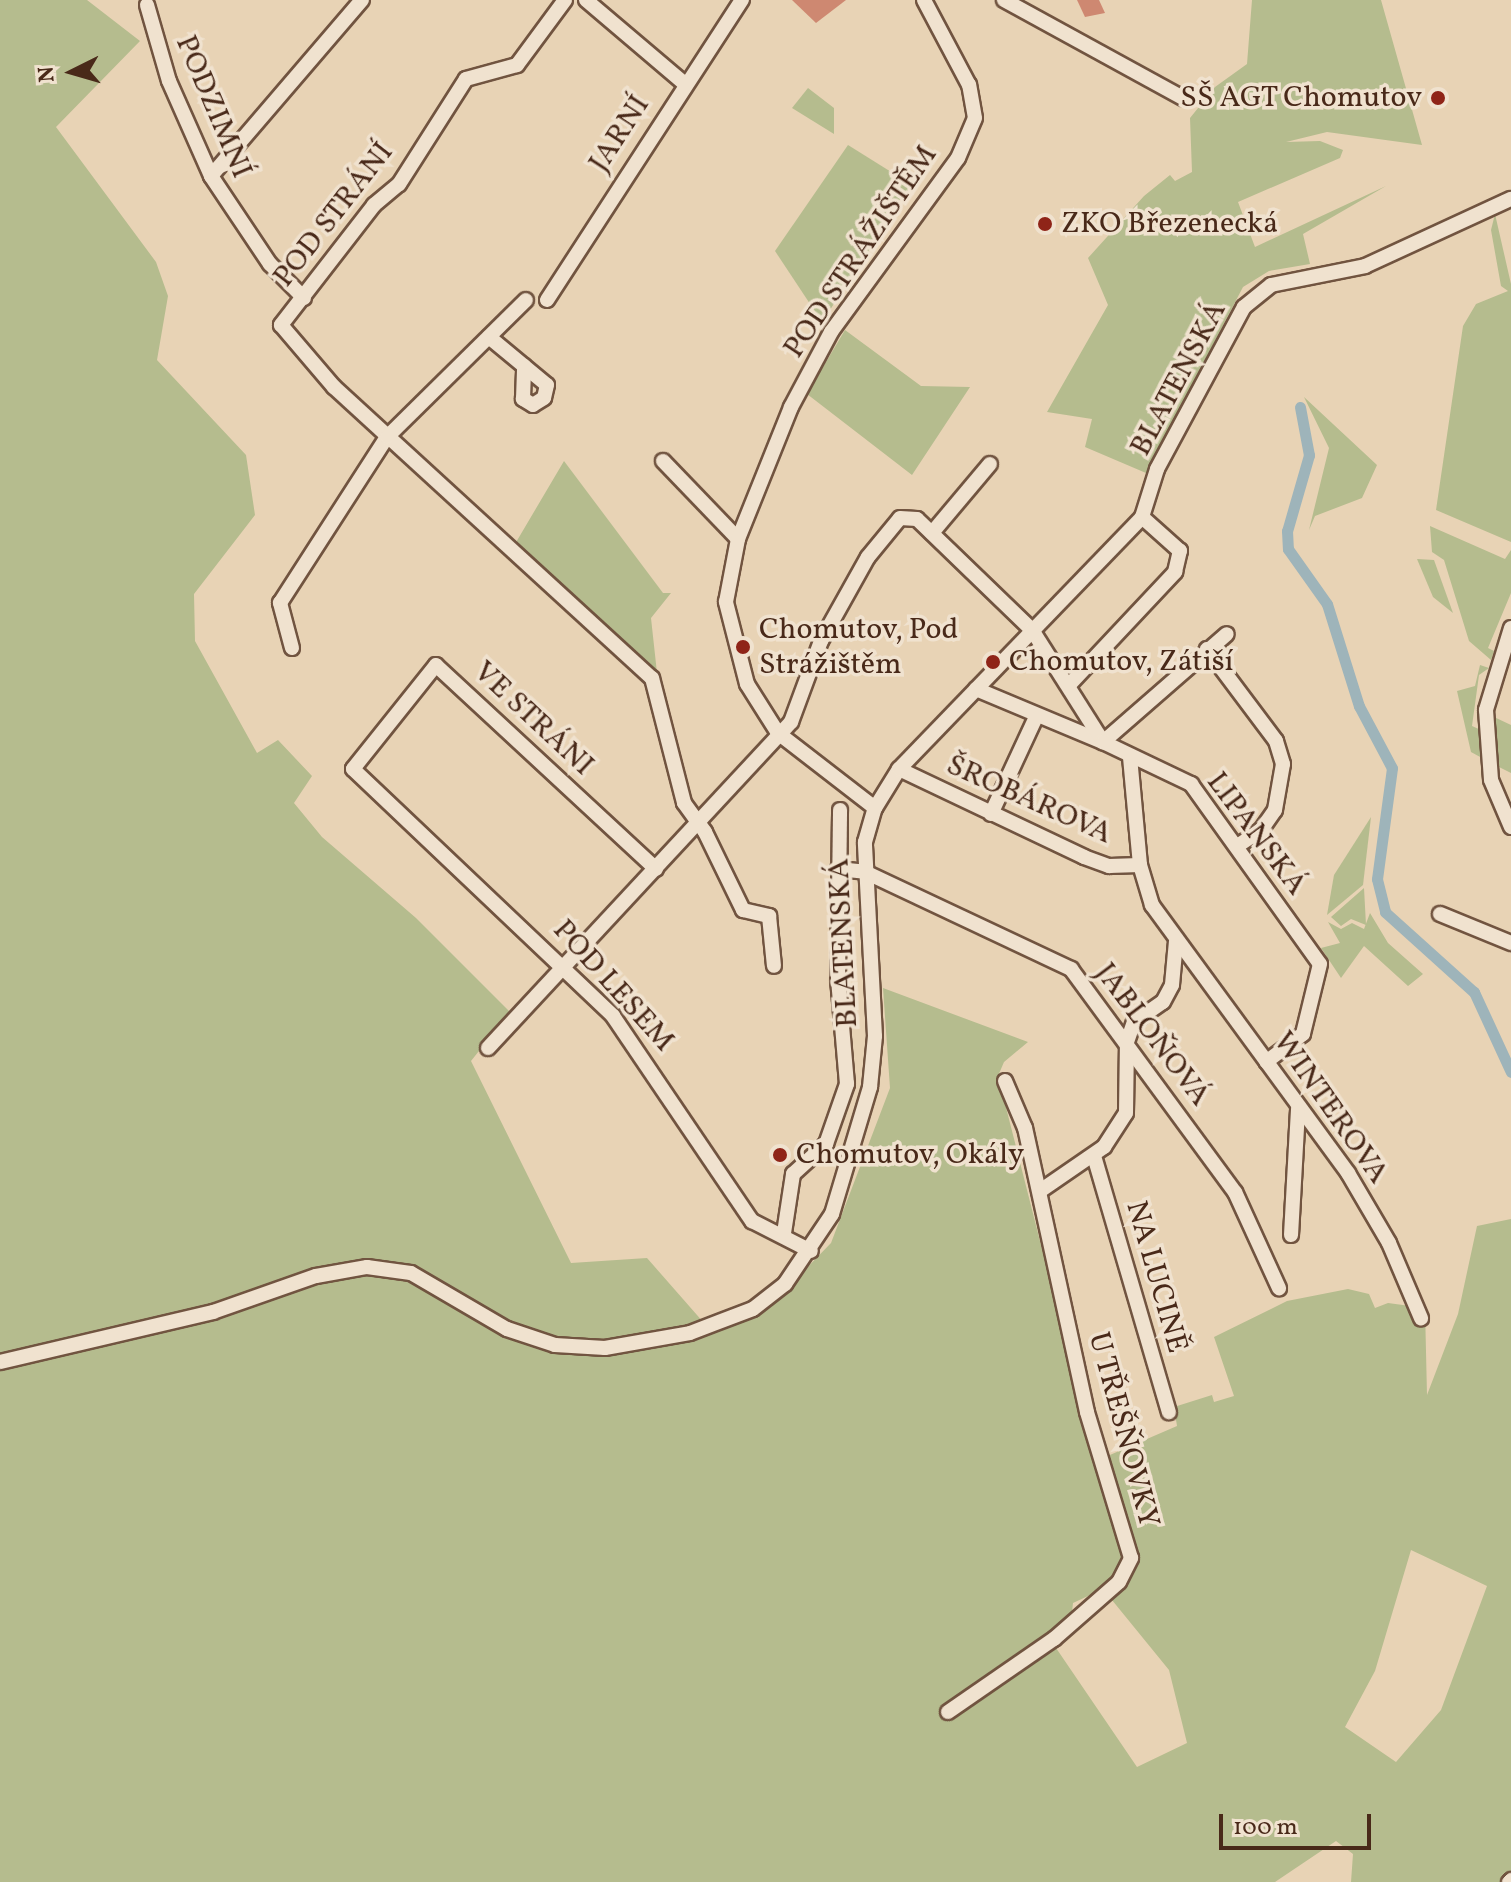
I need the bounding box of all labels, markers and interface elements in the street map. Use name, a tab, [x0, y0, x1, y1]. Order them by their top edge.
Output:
street label: PODZIMNÍ	[167, 30, 259, 184]
north arrow	[32, 32, 112, 112]
text: N	[31, 65, 64, 83]
place label: SŠ AGT Chomutov	[1179, 80, 1422, 116]
street label: JARNÍ	[582, 89, 658, 179]
marker: SŠ AGT Chomutov	[1429, 89, 1447, 107]
street label: POD STRÁNÍ	[266, 135, 402, 295]
street label: POD STRÁŽIŠTĚM	[777, 139, 945, 365]
place label: ZKO Březenecká	[1061, 206, 1278, 242]
marker: ZKO Březenecká	[1036, 215, 1054, 233]
street label: BLATENSKÁ	[1123, 296, 1235, 462]
place label: Chomutov, Pod Strážištěm	[759, 612, 958, 682]
marker: Chomutov, Pod Strážištěm	[734, 638, 752, 656]
place label: Chomutov, Zátiší	[1009, 644, 1234, 680]
marker: Chomutov, Zátiší	[984, 653, 1002, 671]
street label: VE STRÁNI	[465, 654, 601, 784]
street label: ŠROBÁROVA	[941, 747, 1117, 853]
street label: LIPANSKÁ	[1198, 765, 1314, 903]
street label: BLATENSKÁ	[822, 857, 866, 1029]
street label: POD LESEM	[545, 913, 681, 1059]
street label: JABLOŇOVÁ	[1087, 956, 1217, 1114]
street label: WINTEROVA	[1264, 1025, 1396, 1191]
place label: Chomutov, Okály	[796, 1137, 1024, 1173]
marker: Chomutov, Okály	[771, 1146, 789, 1164]
street label: NA LUCINĚ	[1117, 1197, 1195, 1357]
street label: U TŘEŠŇOVKY	[1080, 1328, 1166, 1532]
scale bar	[1223, 1798, 1375, 1848]
text: 100 m	[1233, 1811, 1298, 1845]

